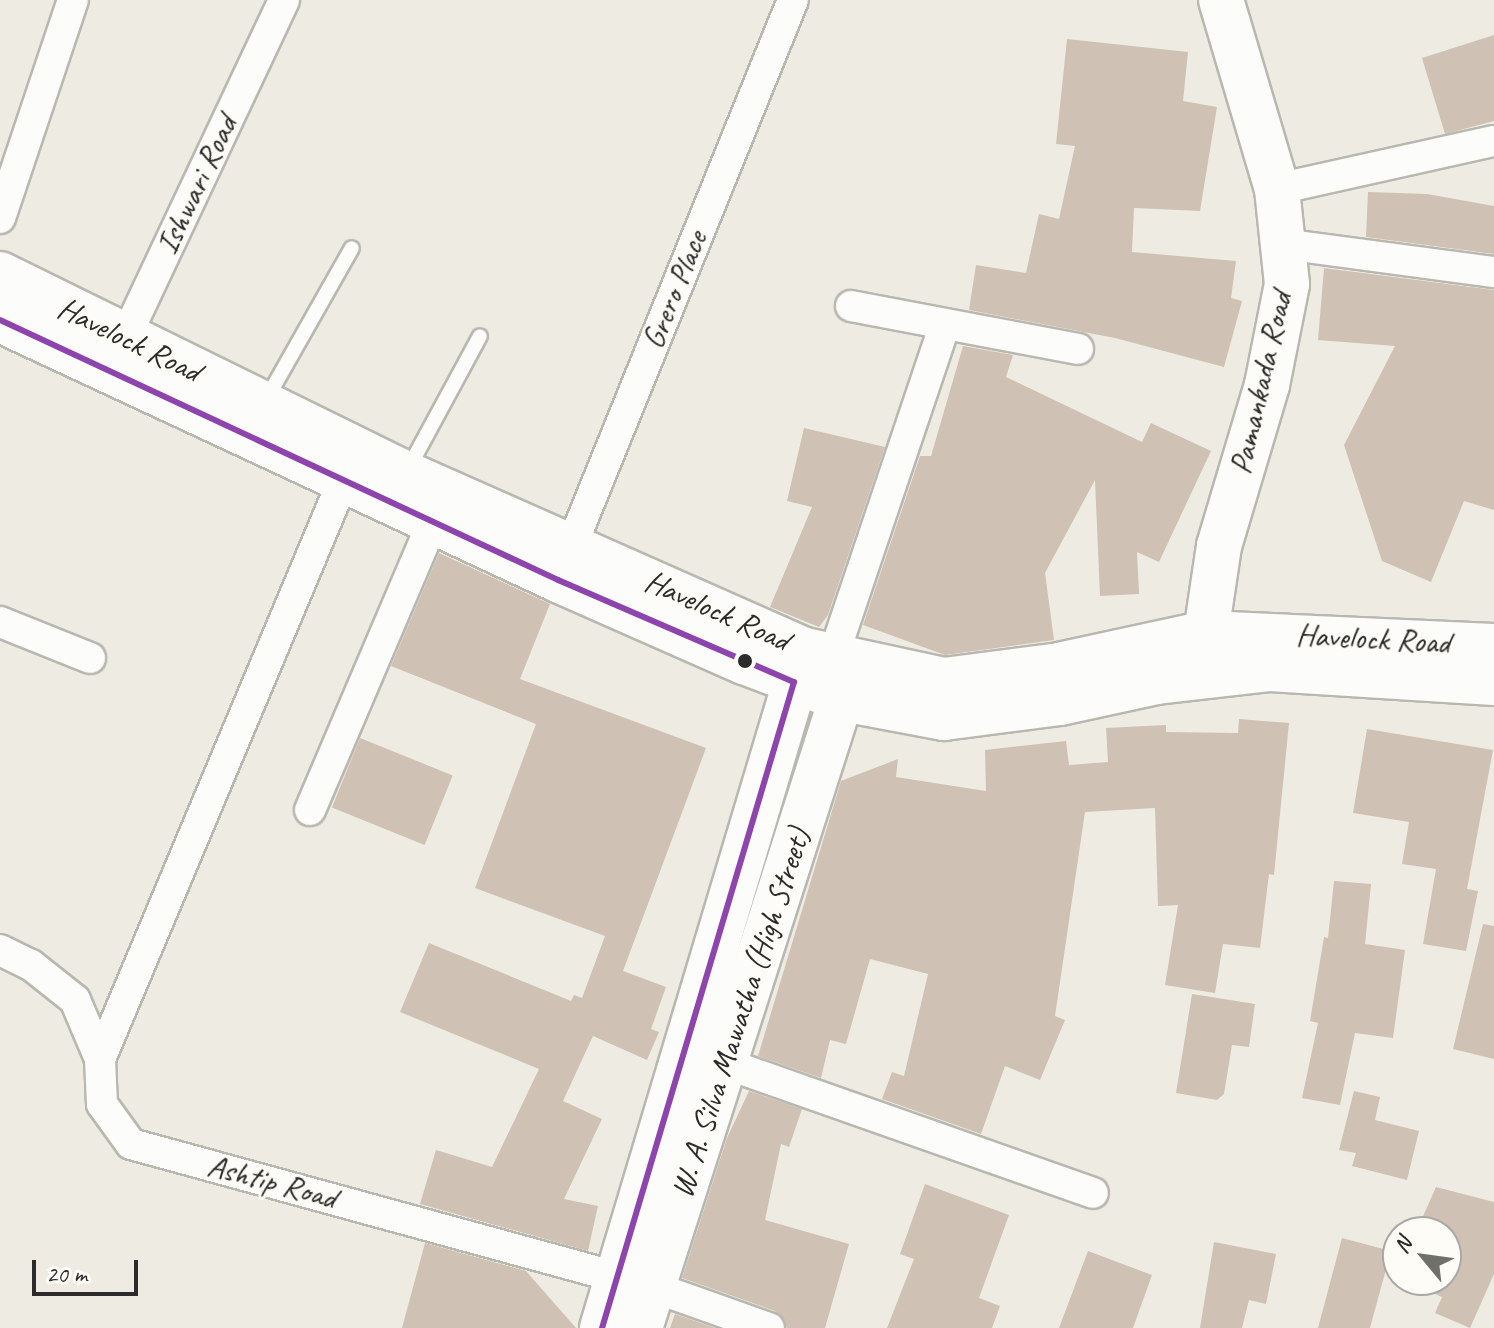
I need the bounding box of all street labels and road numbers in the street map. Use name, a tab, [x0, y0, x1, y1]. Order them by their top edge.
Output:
street label: Ishwari Road	[148, 110, 246, 260]
street label: Grero Place	[634, 225, 716, 355]
street label: Pamankada Road	[1221, 288, 1301, 478]
street label: Havelock Road	[51, 289, 207, 391]
street label: Havelock Road	[639, 562, 795, 660]
street label: Havelock Road	[1295, 616, 1451, 662]
street label: W. A. Silva Mawatha (High Street)	[663, 823, 819, 1203]
street label: Ashtip Road	[204, 1146, 340, 1218]

